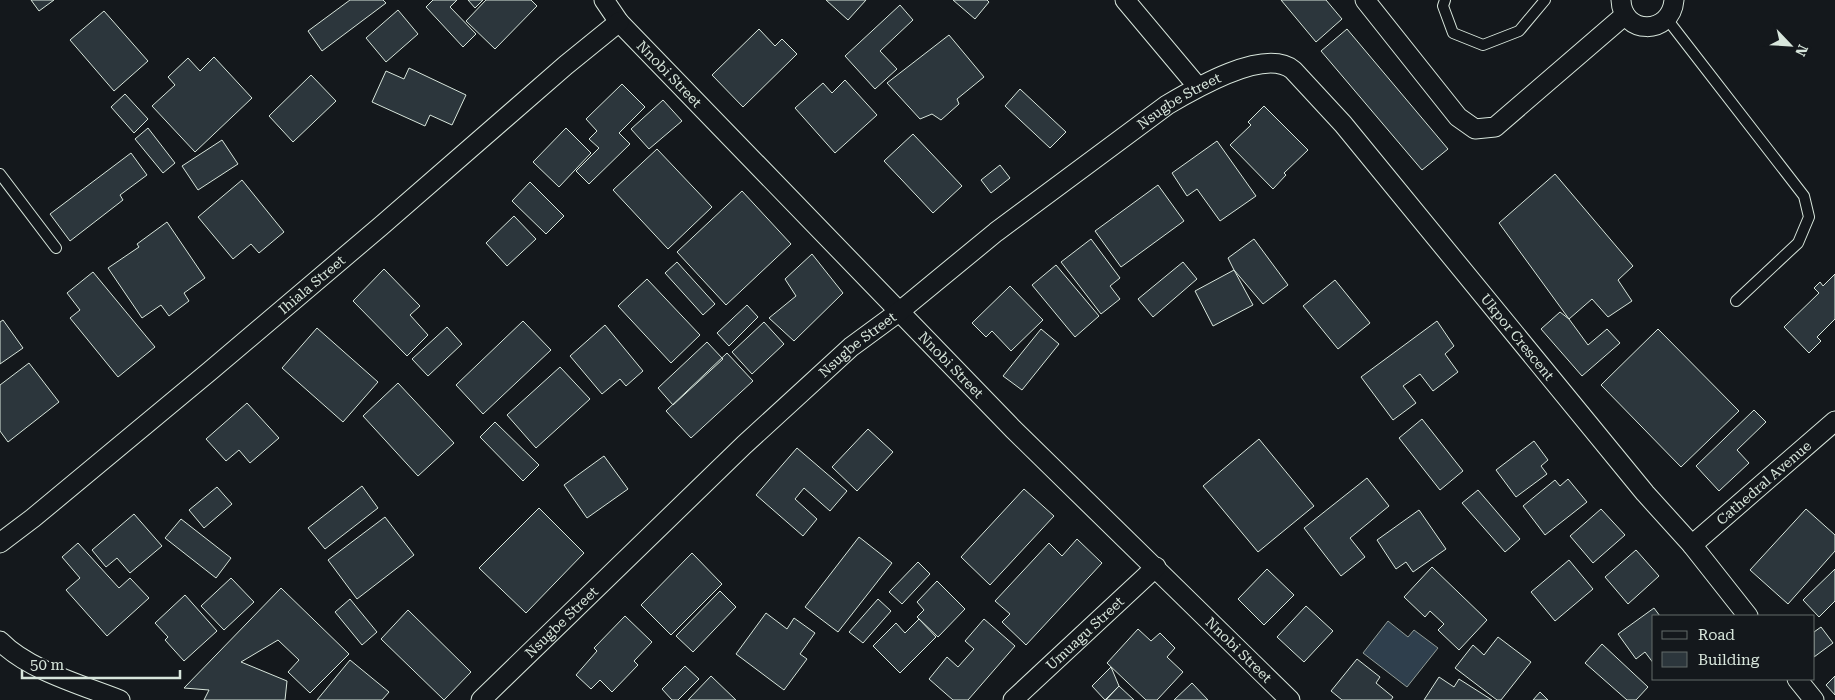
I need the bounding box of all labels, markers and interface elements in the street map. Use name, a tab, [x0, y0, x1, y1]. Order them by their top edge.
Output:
north arrow	[1765, 20, 1815, 70]
street label: Nnobi Street	[634, 38, 705, 110]
text: N	[1792, 42, 1811, 59]
street label: Nsugbe Street	[1134, 70, 1223, 132]
street label: Ihiala Street	[275, 252, 348, 317]
street label: Ukpor Crescent	[1477, 291, 1557, 383]
street label: Nsugbe Street	[815, 309, 899, 381]
street label: Nnobi Street	[915, 328, 987, 401]
street label: Cathedral Avenue	[1713, 437, 1815, 528]
street label: Nsugbe Street	[522, 583, 601, 661]
street label: Umuagu Street	[1043, 593, 1127, 673]
street label: Nnobi Street	[1202, 614, 1275, 686]
legend	[1652, 615, 1815, 680]
text: Road	[1698, 626, 1735, 644]
scale bar	[22, 648, 180, 680]
text: Building	[1698, 651, 1760, 669]
text: 50 m	[30, 656, 65, 674]

